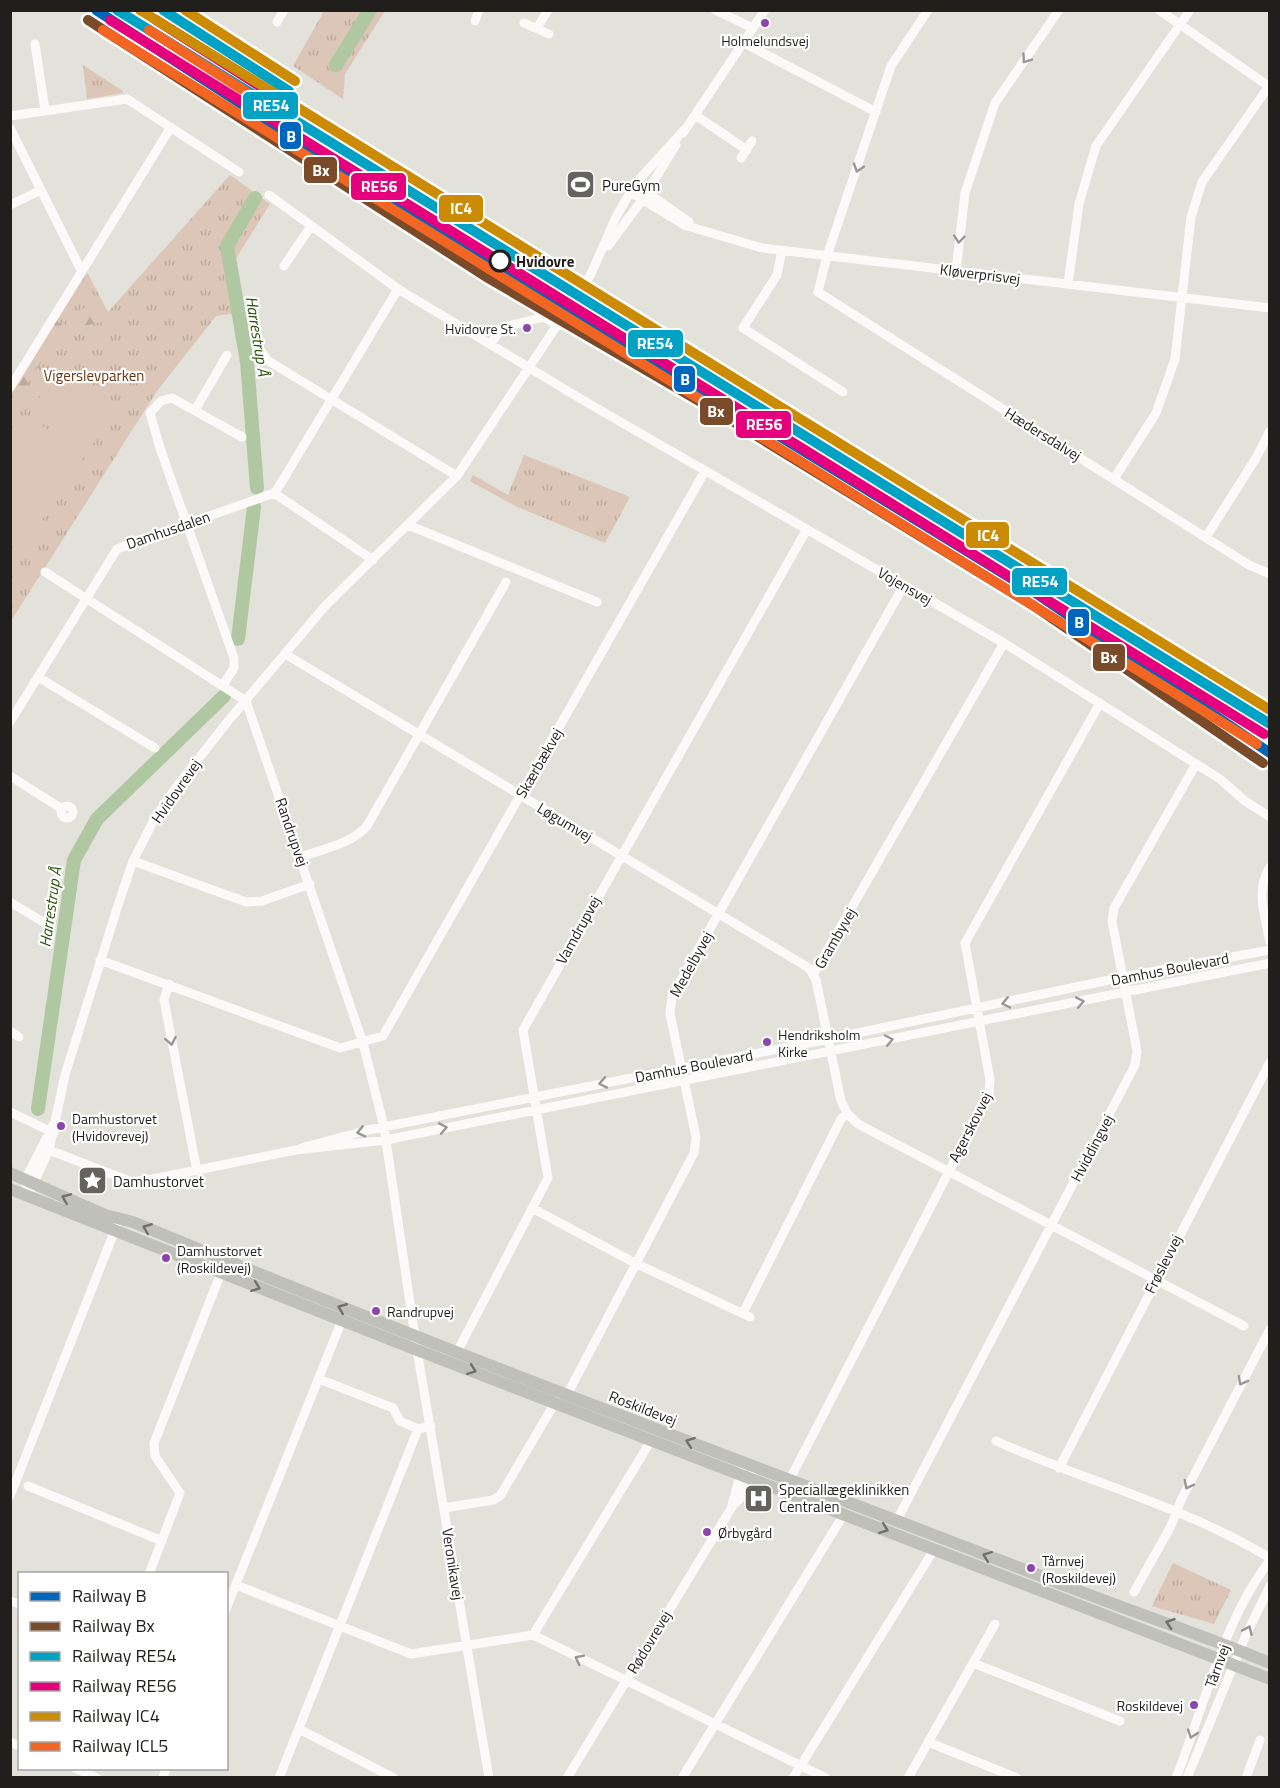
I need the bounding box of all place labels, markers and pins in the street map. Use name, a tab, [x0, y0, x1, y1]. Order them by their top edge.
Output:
marker: Holmelundsvej	[759, 17, 771, 29]
place label: Holmelundsvej	[721, 30, 809, 51]
sports icon: PureGym	[565, 169, 597, 201]
place label: PureGym	[602, 174, 660, 197]
marker: Hvidovre	[489, 250, 511, 272]
place label: Hvidovre	[516, 250, 575, 273]
place label: Hvidovre St.	[445, 318, 516, 339]
marker: Hvidovre St.	[521, 322, 533, 334]
place label: Hendriksholm Kirke	[778, 1024, 860, 1062]
marker: Hendriksholm Kirke	[761, 1036, 773, 1048]
place label: Damhustorvet (Hvidovrevej)	[72, 1108, 157, 1146]
marker: Damhustorvet (Hvidovrevej)	[55, 1120, 67, 1132]
place icon: Damhustorvet	[76, 1165, 108, 1197]
place label: Damhustorvet	[113, 1170, 205, 1193]
place label: Damhustorvet (Roskildevej)	[177, 1240, 262, 1278]
marker: Damhustorvet (Roskildevej)	[160, 1252, 172, 1264]
place label: Randrupvej	[387, 1301, 454, 1322]
marker: Randrupvej	[370, 1305, 382, 1317]
place label: Speciallægeklinikken Centralen	[779, 1478, 909, 1518]
hospital icon: Speciallægeklinikken Centralen	[742, 1482, 774, 1514]
place label: Ørbygård	[718, 1522, 772, 1543]
marker: Ørbygård	[701, 1526, 713, 1538]
place label: Tårnvej (Roskildevej)	[1042, 1550, 1116, 1588]
marker: Tårnvej (Roskildevej)	[1025, 1562, 1037, 1574]
place label: Roskildevej	[1116, 1695, 1183, 1716]
marker: Roskildevej	[1188, 1699, 1200, 1711]

